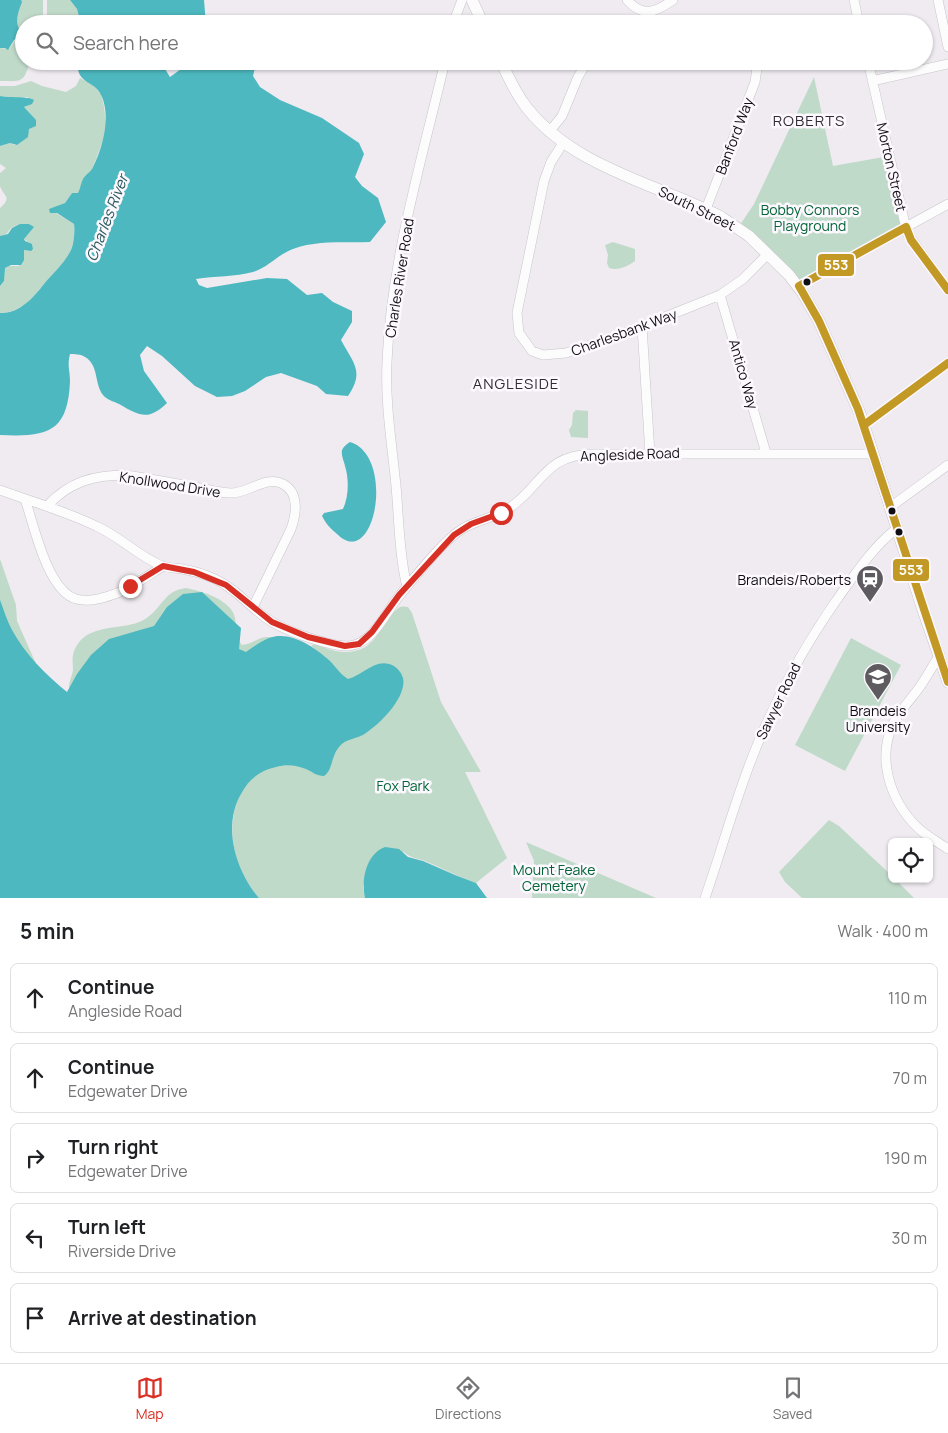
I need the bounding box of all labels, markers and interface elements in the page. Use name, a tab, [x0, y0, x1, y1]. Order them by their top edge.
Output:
search box	[15, 15, 933, 70]
icon: search	[33, 29, 61, 57]
text: Search here	[73, 30, 179, 56]
street label: Banford Way	[711, 94, 758, 177]
district label: ROBERTS	[773, 110, 845, 131]
street label: Morton Street	[873, 121, 912, 214]
water label: Charles River	[81, 169, 134, 264]
street label: South Street	[656, 181, 739, 235]
park label: Bobby Connors Playground	[761, 200, 859, 235]
street label: Charles River Road	[380, 217, 418, 339]
line badge: 553	[817, 253, 855, 277]
text: 553	[824, 255, 848, 274]
unlabelled marker	[802, 277, 812, 287]
street label: Charlesbank Way	[568, 304, 680, 360]
street label: Antico Way	[725, 337, 763, 412]
district label: ANGLESIDE	[473, 373, 559, 394]
street label: Angleside Road	[580, 443, 680, 465]
street label: Knollwood Drive	[118, 467, 222, 501]
route start	[490, 502, 513, 525]
unlabelled marker	[887, 506, 897, 516]
unlabelled marker	[894, 527, 904, 537]
line badge: 553	[892, 558, 930, 582]
text: 553	[899, 560, 923, 579]
station icon: Brandeis/Roberts	[855, 564, 885, 603]
place label: Brandeis/Roberts	[738, 570, 851, 589]
route end	[119, 575, 142, 598]
street label: Sawyer Road	[751, 659, 805, 743]
school or university icon: Brandeis University	[863, 662, 893, 701]
place label: Brandeis University	[846, 701, 911, 736]
park label: Fox Park	[376, 776, 431, 795]
map controls	[888, 838, 933, 883]
button: locate	[888, 838, 933, 883]
park label: Mount Feake Cemetery	[513, 860, 595, 895]
text: 5 min	[20, 917, 74, 945]
text: Walk · 400 m	[837, 920, 928, 942]
text: Continue	[68, 974, 154, 1000]
icon: ahead	[21, 984, 49, 1012]
text: 110 m	[888, 987, 927, 1009]
text: Angleside Road	[68, 1000, 182, 1022]
text: Continue	[68, 1054, 154, 1080]
icon: ahead	[21, 1064, 49, 1092]
text: 70 m	[892, 1067, 927, 1089]
text: Edgewater Drive	[68, 1080, 188, 1102]
text: Turn right	[68, 1134, 158, 1160]
icon: right	[21, 1144, 49, 1172]
text: 190 m	[884, 1147, 927, 1169]
text: Edgewater Drive	[68, 1160, 188, 1182]
text: Turn left	[68, 1214, 146, 1240]
icon: left	[21, 1224, 49, 1252]
text: 30 m	[892, 1227, 927, 1249]
text: Riverside Drive	[68, 1240, 176, 1262]
icon: arrive	[21, 1304, 49, 1332]
text: Arrive at destination	[68, 1305, 257, 1331]
tab: Map	[136, 1374, 164, 1423]
tab: Directions	[435, 1374, 501, 1423]
tab: Saved	[773, 1374, 812, 1423]

